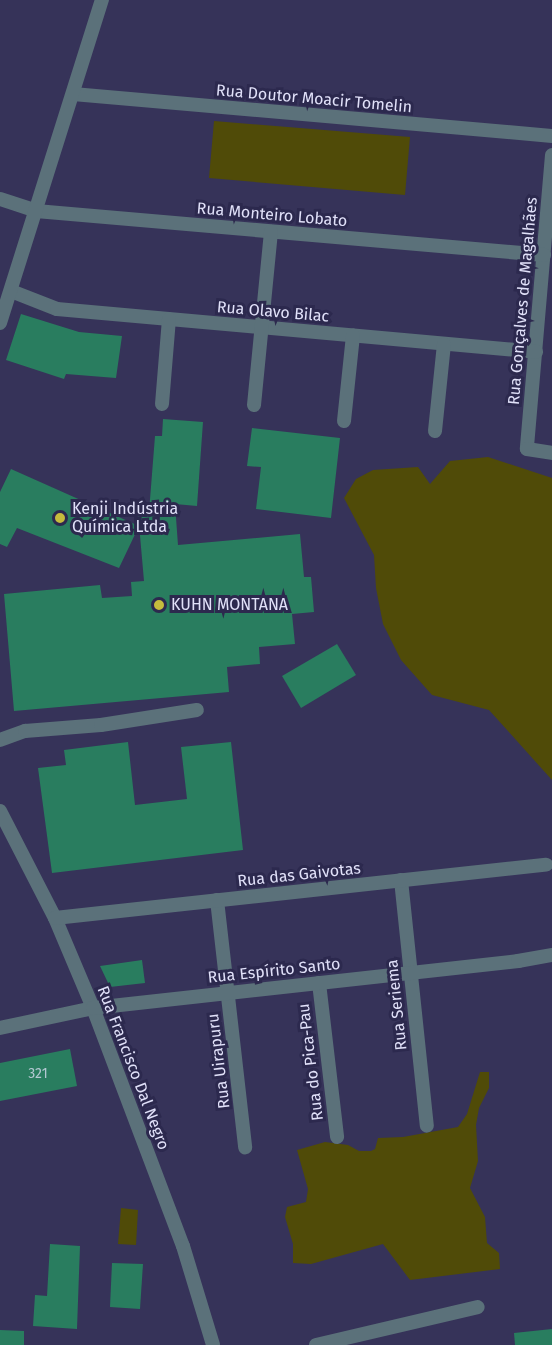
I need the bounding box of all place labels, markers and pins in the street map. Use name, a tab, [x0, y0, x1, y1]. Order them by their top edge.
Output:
place label: Kenji Indústria Química Ltda	[72, 499, 178, 537]
marker: Kenji Indústria Química Ltda	[53, 511, 67, 525]
place label: KUHN MONTANA	[171, 595, 288, 615]
marker: KUHN MONTANA	[152, 598, 166, 612]

